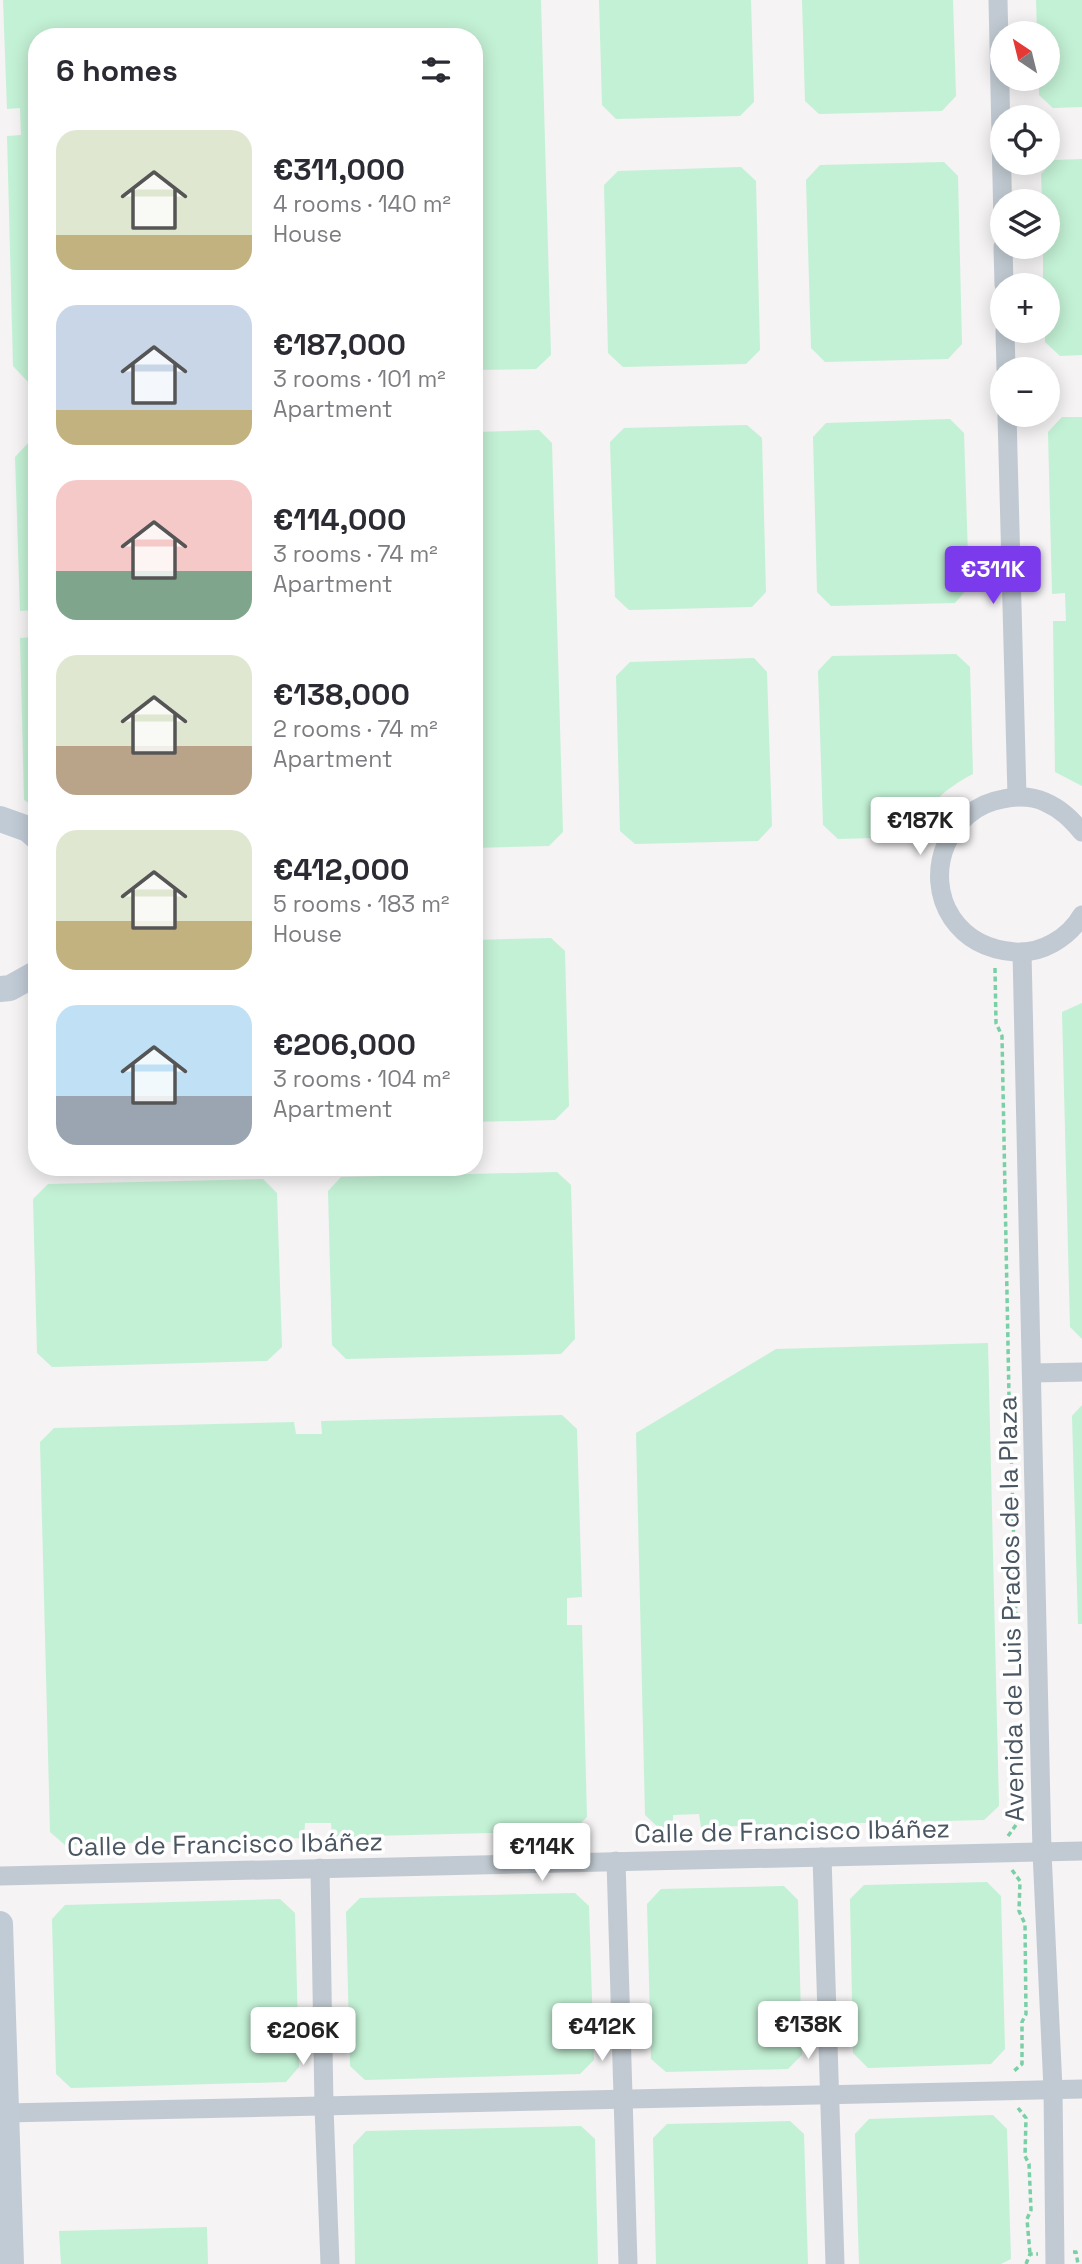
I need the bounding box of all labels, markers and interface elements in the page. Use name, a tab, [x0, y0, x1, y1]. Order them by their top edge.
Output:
north arrow	[990, 21, 1060, 91]
map controls	[990, 21, 1060, 427]
text: 6 homes	[56, 51, 178, 90]
icon: filters	[417, 51, 455, 89]
button: locate	[990, 105, 1060, 175]
text: €311,000	[273, 150, 405, 189]
icon: home	[112, 158, 196, 242]
text: 4 rooms · 140 m²	[273, 189, 451, 219]
button: layers	[990, 189, 1060, 259]
text: House	[273, 219, 342, 249]
button: +	[990, 273, 1060, 343]
text: €187,000	[273, 325, 406, 364]
icon: home	[112, 333, 196, 417]
button: −	[990, 357, 1060, 427]
text: 3 rooms · 101 m²	[273, 364, 446, 394]
text: Apartment	[273, 394, 393, 424]
text: €114,000	[273, 500, 406, 539]
icon: home	[112, 508, 196, 592]
text: 3 rooms · 74 m²	[273, 539, 438, 569]
pin: €311K	[944, 546, 1042, 606]
text: €311K	[961, 554, 1025, 584]
text: Apartment	[273, 569, 393, 599]
text: €138,000	[273, 675, 410, 714]
icon: home	[112, 683, 196, 767]
text: 2 rooms · 74 m²	[273, 714, 438, 744]
text: Apartment	[273, 744, 393, 774]
pin: €187K	[871, 798, 969, 857]
text: €187K	[887, 805, 953, 835]
text: €412,000	[273, 850, 409, 889]
icon: home	[112, 858, 196, 942]
text: 5 rooms · 183 m²	[273, 889, 449, 919]
text: House	[273, 919, 342, 949]
text: €206,000	[273, 1025, 416, 1064]
icon: home	[112, 1033, 196, 1117]
text: 3 rooms · 104 m²	[273, 1064, 450, 1094]
text: Apartment	[273, 1094, 393, 1124]
street label: Avenida de Luis Prados de la Plaza	[990, 1396, 1032, 1822]
street label: Calle de Francisco Ibáñez	[634, 1811, 950, 1851]
street label: Calle de Francisco Ibáñez	[67, 1824, 383, 1864]
pin: €114K	[493, 1824, 591, 1883]
text: €114K	[509, 1831, 575, 1861]
pin: €138K	[759, 2002, 857, 2061]
pin: €412K	[553, 2004, 651, 2063]
pin: €206K	[254, 2008, 352, 2067]
text: €138K	[774, 2009, 842, 2039]
text: €412K	[568, 2011, 636, 2041]
text: €206K	[267, 2015, 339, 2045]

